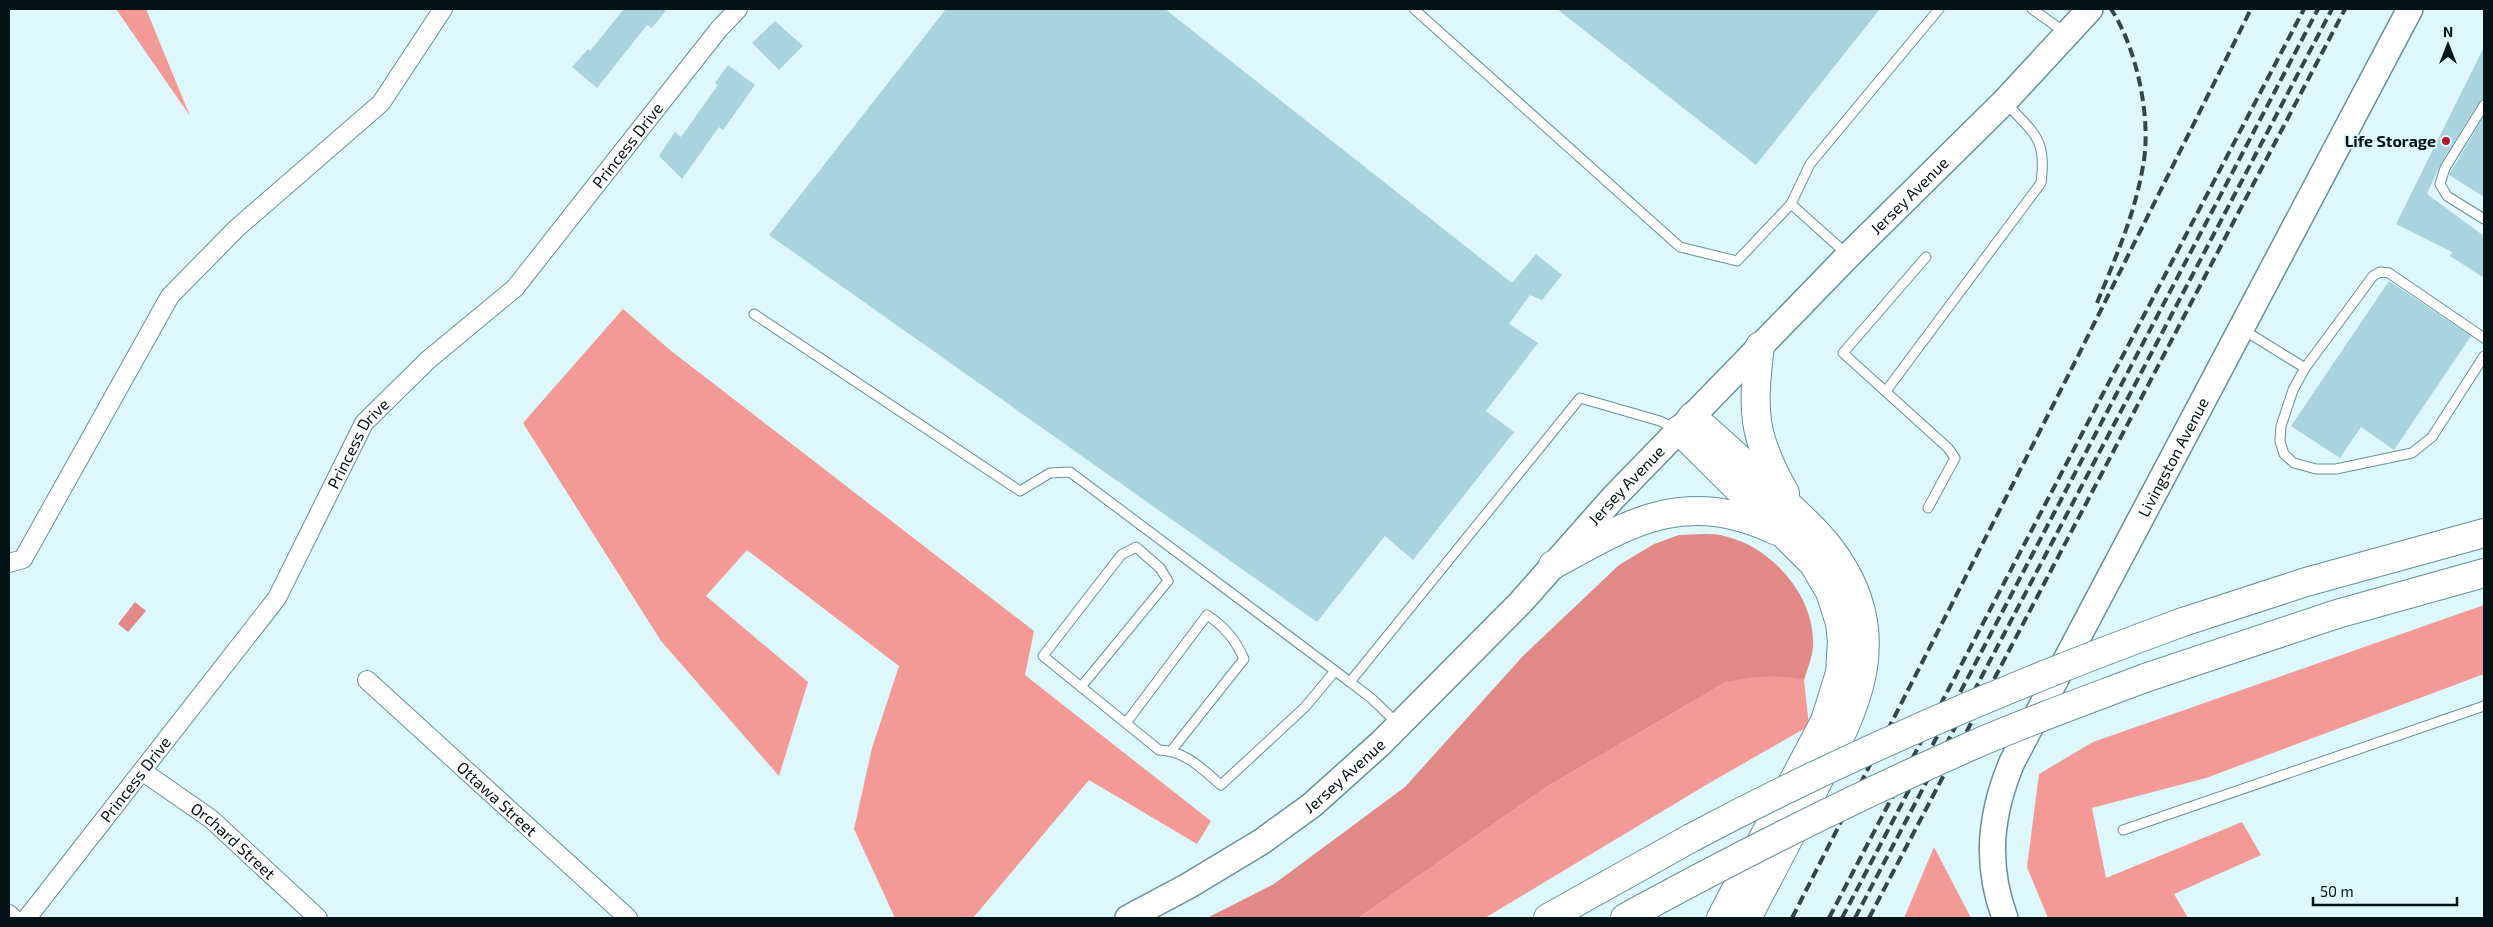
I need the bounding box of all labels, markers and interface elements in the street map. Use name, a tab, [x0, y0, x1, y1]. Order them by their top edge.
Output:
north arrow	[2423, 20, 2473, 70]
text: N	[2443, 23, 2453, 40]
street label: Princess Drive	[588, 98, 666, 191]
place label: Life Storage	[2345, 131, 2436, 150]
marker: Life Storage	[2440, 135, 2452, 147]
street label: Jersey Avenue	[1866, 153, 1952, 238]
street label: Princess Drive	[323, 394, 393, 492]
street label: Livingston Avenue	[2133, 394, 2212, 520]
street label: Jersey Avenue	[1584, 441, 1668, 528]
street label: Princess Drive	[96, 732, 174, 826]
street label: Jersey Avenue	[1300, 734, 1389, 817]
street label: Ottawa Street	[453, 757, 541, 840]
street label: Orchard Street	[188, 798, 280, 883]
scale bar	[2313, 874, 2457, 906]
text: 50 m	[2320, 882, 2354, 900]

